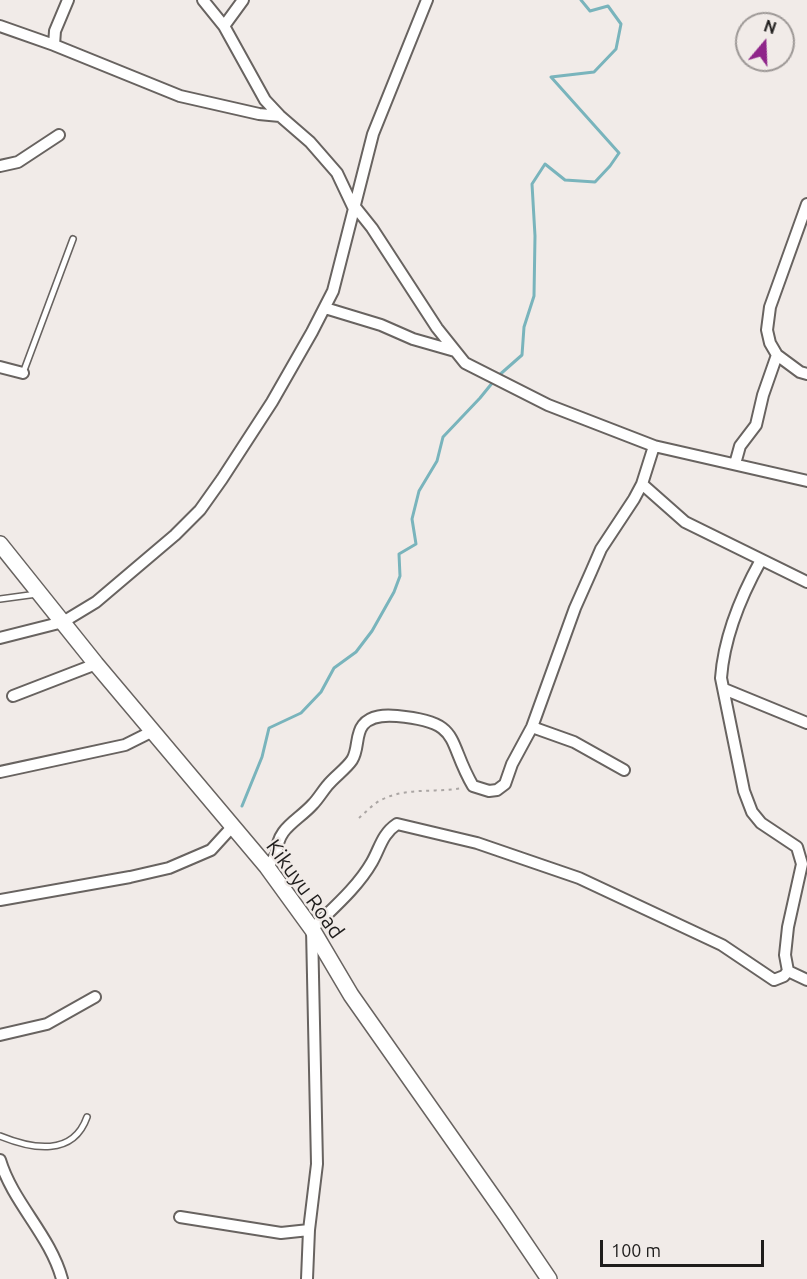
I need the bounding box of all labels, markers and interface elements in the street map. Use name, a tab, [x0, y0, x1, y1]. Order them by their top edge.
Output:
north arrow	[735, 12, 795, 72]
text: N	[762, 16, 779, 37]
street label: Kikuyu Road	[261, 835, 349, 943]
scale bar	[603, 1228, 766, 1266]
text: 100 m	[611, 1240, 661, 1260]

